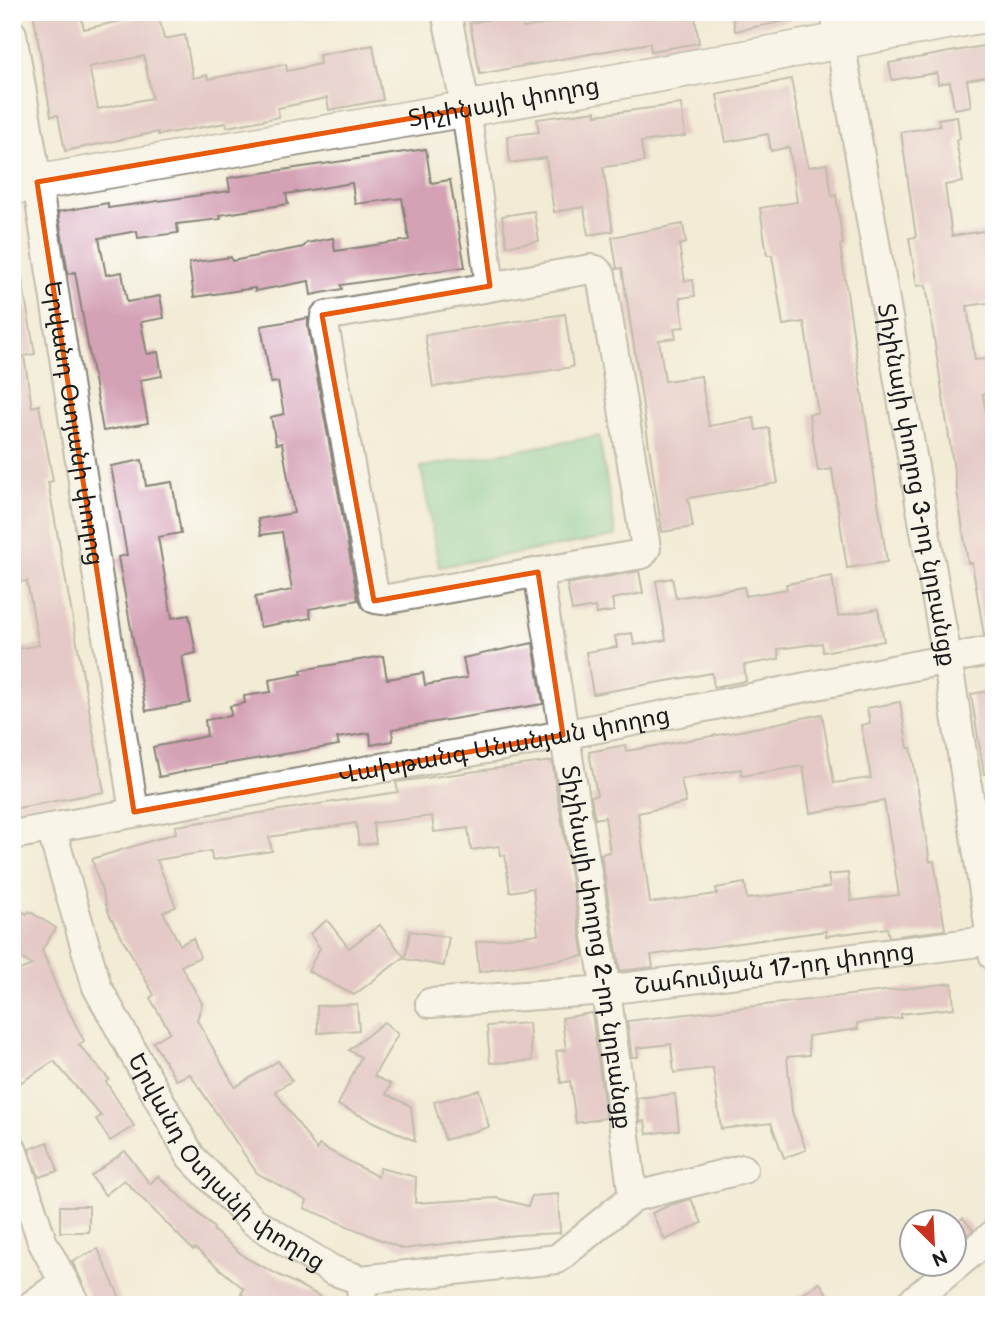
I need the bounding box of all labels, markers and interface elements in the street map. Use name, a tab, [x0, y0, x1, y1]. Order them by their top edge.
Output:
street label: Տիչինայի փողոց	[406, 71, 602, 134]
street label: Երվանդ Օտյանի փողոց	[37, 279, 110, 567]
street label: Տիչինայի փողոց 3-րդ նրբանցք	[871, 301, 962, 669]
street label: Վախթանգ Անանյան փողոց	[336, 700, 672, 791]
street label: Տիչինայի փողոց 2-րդ նրբանցք	[555, 764, 638, 1131]
street label: Շահումյան 17-րդ փողոց	[632, 936, 916, 1001]
street label: Երվանդ Օտյանի փողոց	[121, 1048, 330, 1277]
north arrow	[898, 1208, 968, 1278]
text: N	[928, 1244, 951, 1271]

